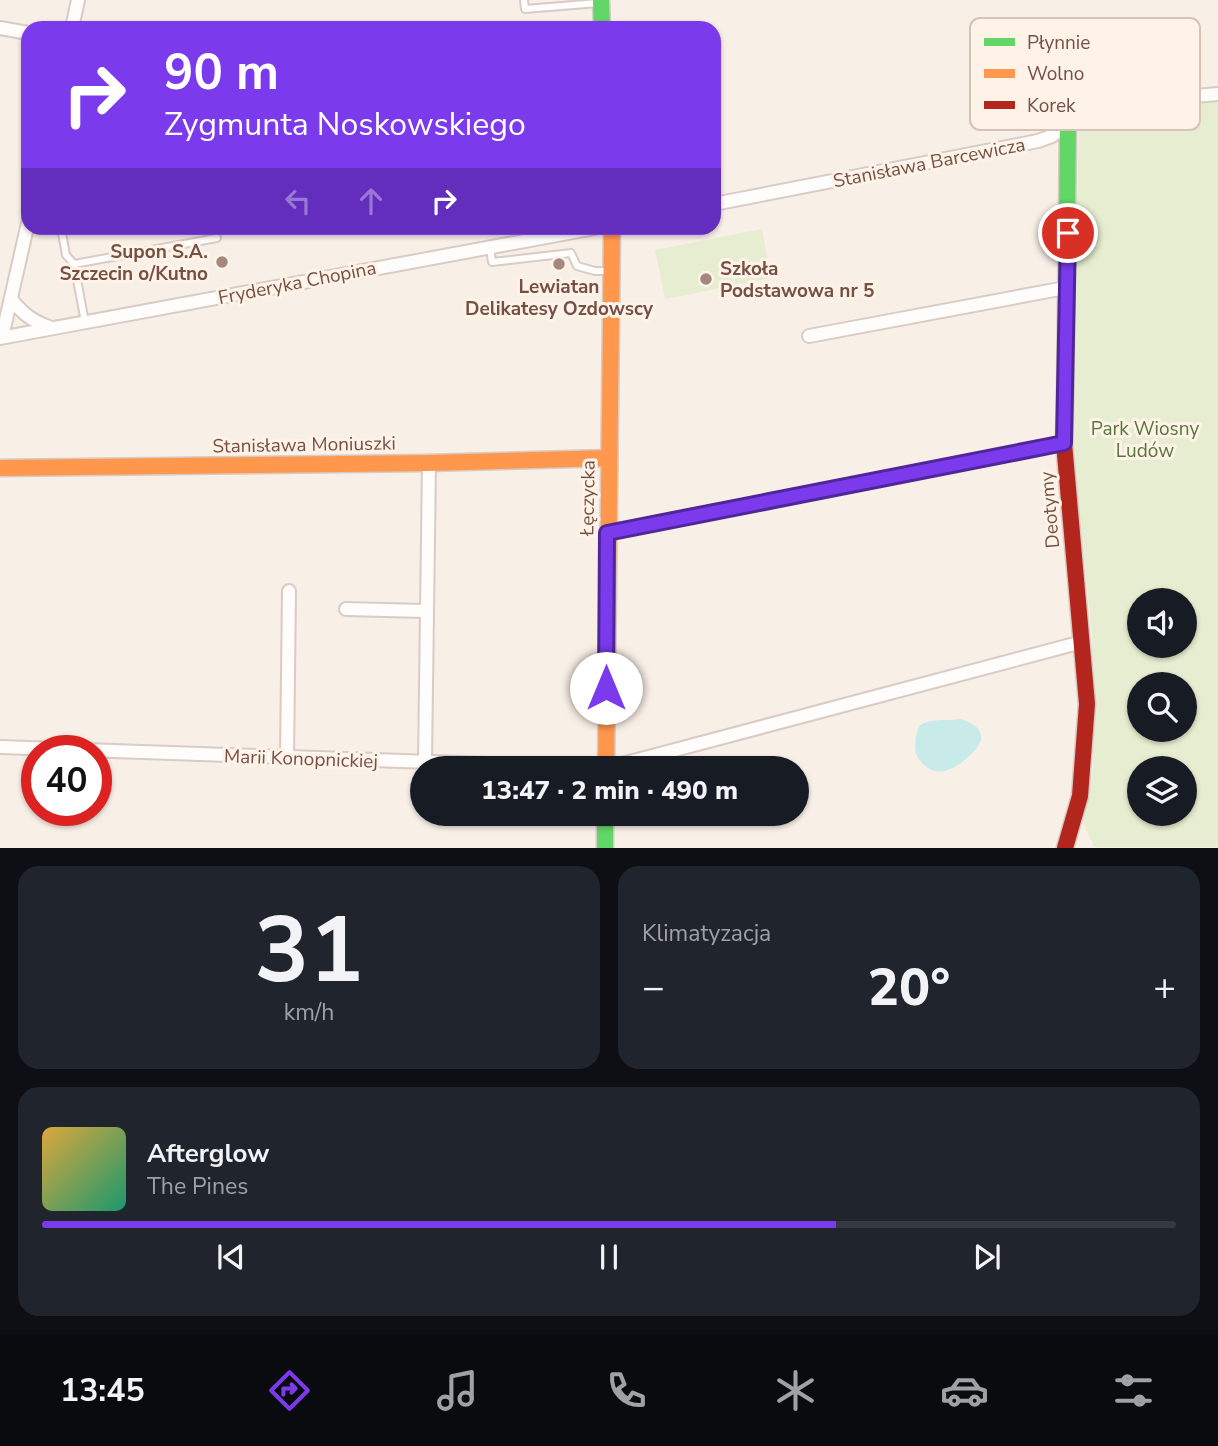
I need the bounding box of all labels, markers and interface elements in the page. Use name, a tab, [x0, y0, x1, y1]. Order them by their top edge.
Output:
legend	[970, 18, 1200, 130]
text: Płynnie	[1027, 30, 1090, 56]
text: 90 m	[164, 39, 279, 106]
icon: right	[49, 49, 140, 140]
text: Wolno	[1027, 61, 1084, 87]
text: Korek	[1027, 93, 1076, 119]
text: Zygmunta Noskowskiego	[164, 103, 526, 146]
street label: Stanisława Barcewicza	[831, 132, 1027, 194]
icon: left	[279, 182, 317, 220]
icon: ahead	[352, 182, 390, 220]
icon: right	[425, 182, 463, 220]
pin	[1038, 203, 1098, 263]
icon: arrive	[1049, 214, 1087, 252]
place label: Supon S.A. Szczecin o/Kutno	[59, 239, 208, 287]
marker: Supon S.A. Szczecin o/Kutno	[214, 254, 230, 270]
street label: Fryderyka Chopina	[216, 255, 378, 311]
marker: Lewiatan Delikatesy Ozdowscy	[551, 256, 567, 272]
place label: Szkoła Podstawowa nr 5	[720, 256, 874, 304]
marker: Szkoła Podstawowa nr 5	[698, 271, 714, 287]
place label: Lewiatan Delikatesy Ozdowscy	[465, 274, 654, 322]
park label: Park Wiosny Ludów	[1091, 416, 1199, 464]
street label: Stanisława Moniuszki	[212, 430, 396, 460]
street label: Łęczycka	[574, 460, 602, 537]
street label: Deotymy	[1034, 470, 1066, 549]
map controls	[1127, 588, 1197, 826]
button: sound	[1127, 588, 1197, 658]
position arrow	[569, 651, 643, 725]
button: search	[1127, 672, 1197, 742]
speed limit sign: 40	[21, 735, 112, 826]
street label: Marii Konopnickiej	[224, 743, 378, 775]
button: layers	[1127, 756, 1197, 826]
text: 13:47 · 2 min · 490 m	[481, 773, 738, 808]
text: 31	[254, 889, 364, 1013]
text: Klimatyzacja	[642, 918, 771, 949]
text: 20°	[868, 952, 950, 1023]
text: −	[642, 962, 665, 1013]
text: +	[1153, 962, 1176, 1013]
text: km/h	[284, 997, 334, 1028]
text: Afterglow	[147, 1136, 270, 1171]
text: The Pines	[147, 1171, 248, 1202]
icon: previous	[212, 1238, 250, 1276]
icon: pause	[590, 1238, 628, 1276]
icon: next	[968, 1238, 1006, 1276]
icon: directions	[265, 1366, 314, 1415]
icon: music	[433, 1366, 482, 1415]
icon: phone	[602, 1366, 651, 1415]
icon: climate	[771, 1366, 820, 1415]
icon: car	[940, 1366, 989, 1415]
icon: filters	[1109, 1366, 1158, 1415]
text: 13:45	[60, 1369, 145, 1412]

